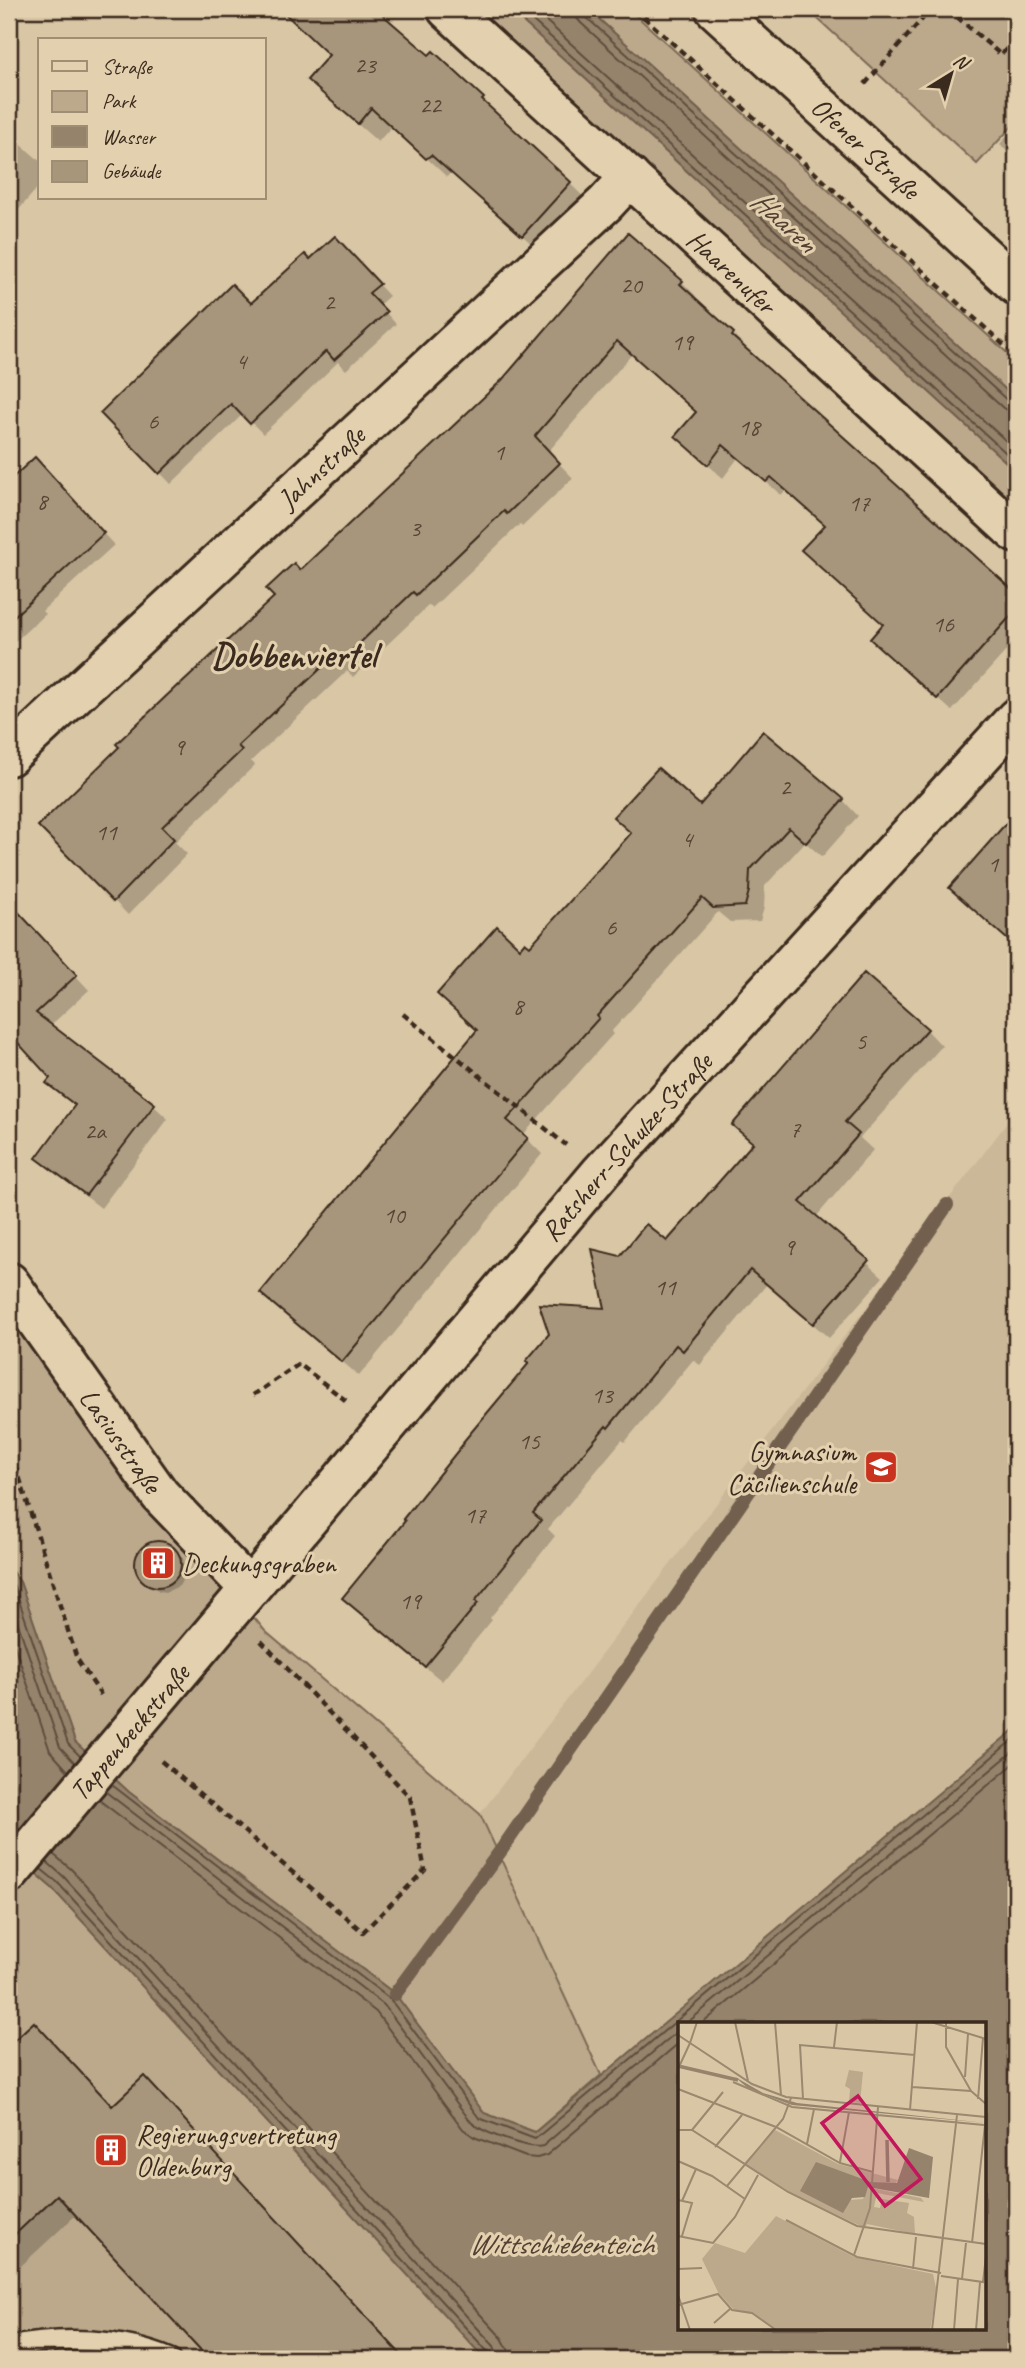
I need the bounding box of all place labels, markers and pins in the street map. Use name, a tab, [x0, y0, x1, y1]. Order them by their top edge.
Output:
place label: Gymnasium Cäcilienschule	[727, 1434, 858, 1501]
school or university icon: Gymnasium Cäcilienschule	[862, 1448, 900, 1486]
building icon: Deckungsgraben	[139, 1544, 177, 1582]
place label: Deckungsgraben	[182, 1546, 337, 1581]
place label: Regierungsvertretung Oldenburg	[136, 2117, 338, 2184]
building icon: Regierungsvertretung Oldenburg	[92, 2131, 130, 2169]

